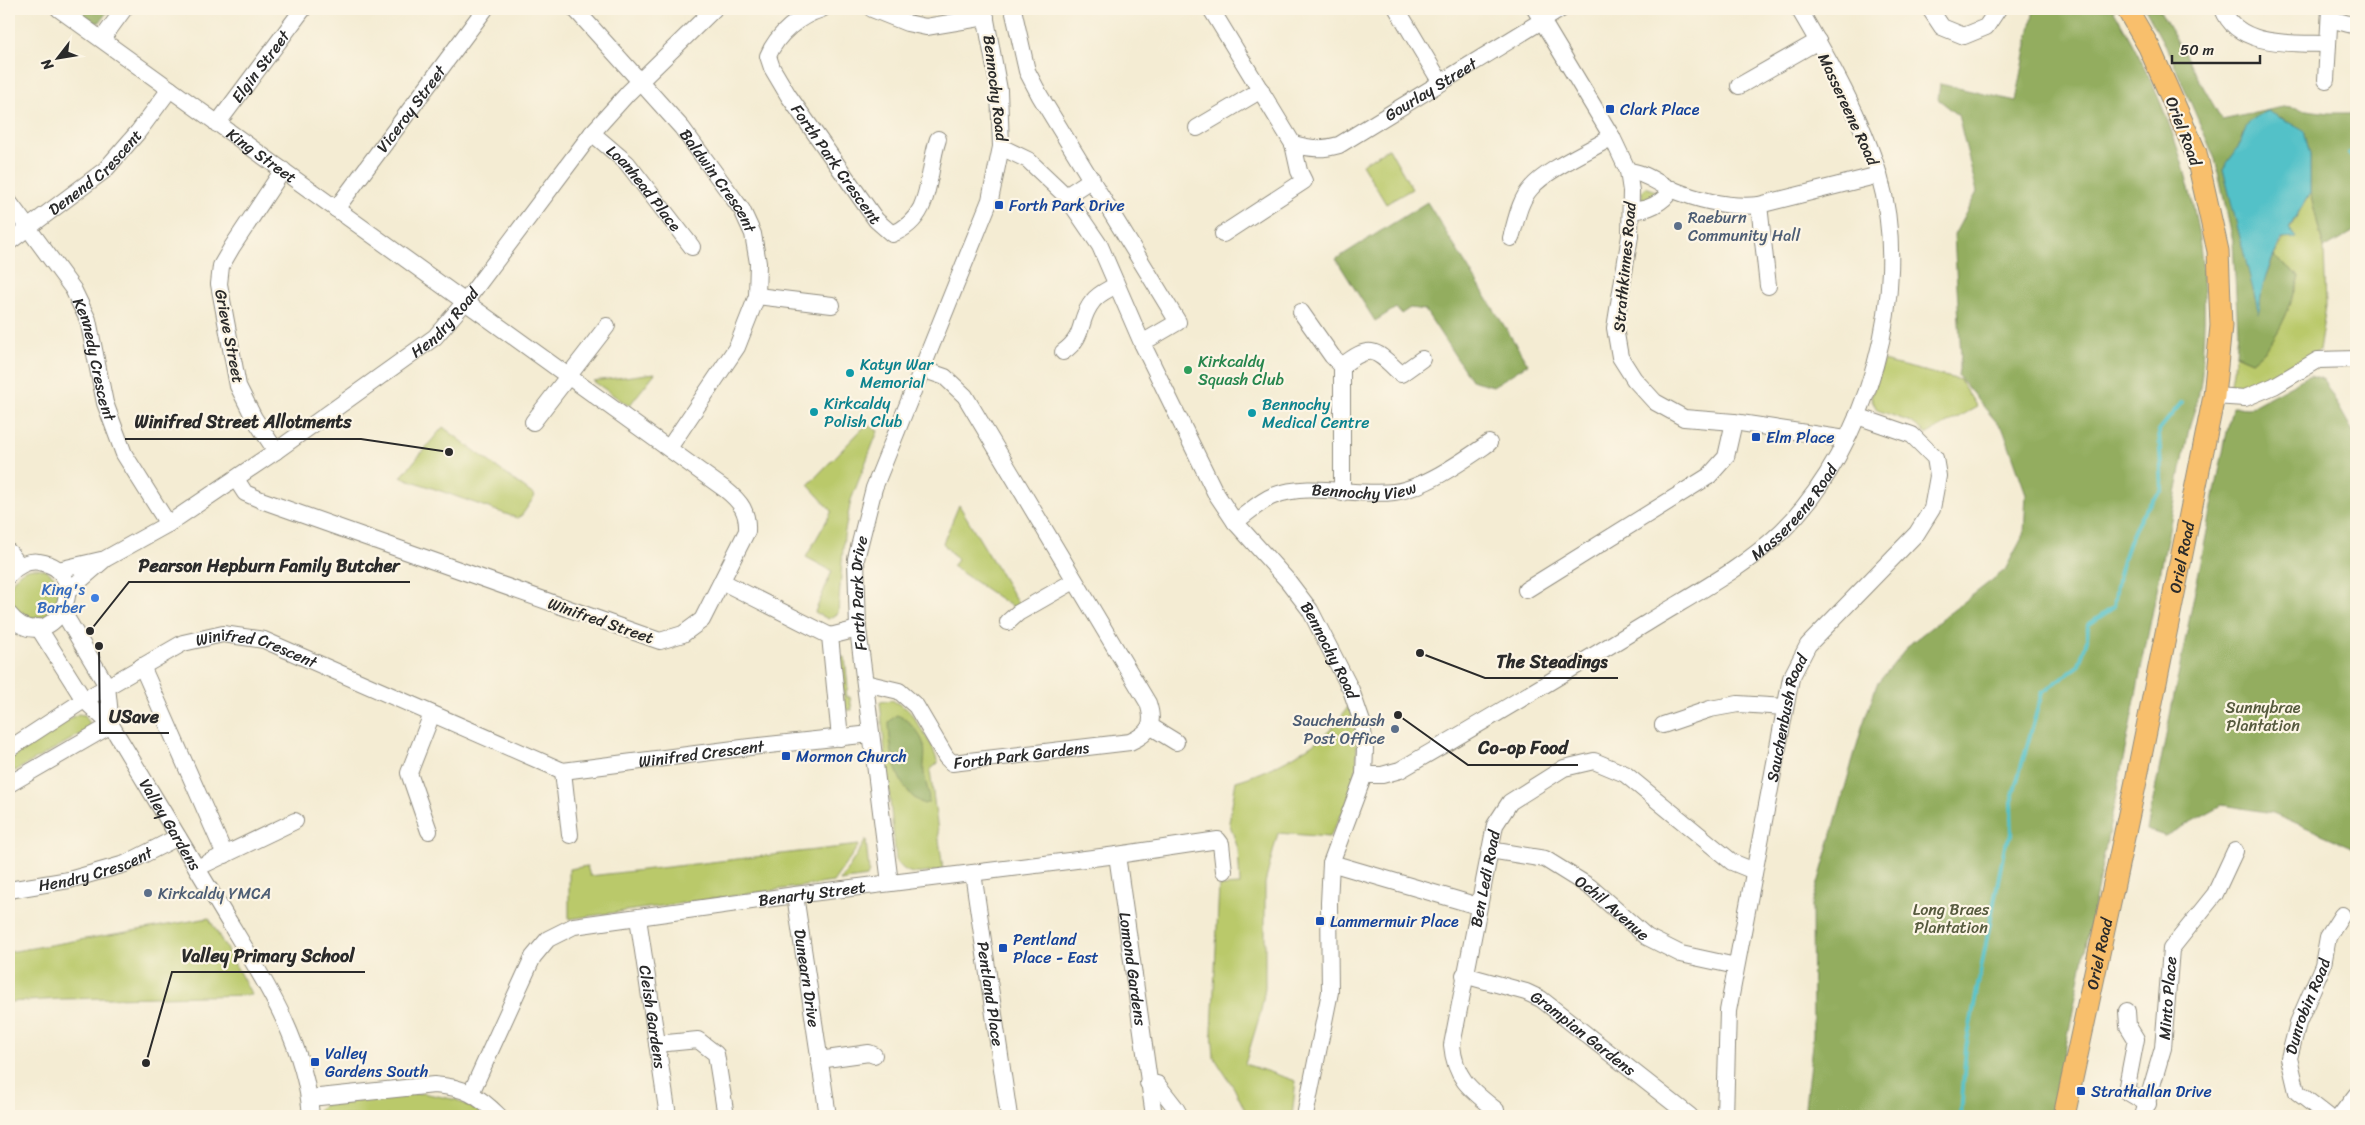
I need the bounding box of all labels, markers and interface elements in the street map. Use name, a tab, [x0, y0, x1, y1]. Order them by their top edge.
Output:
street label: Elgin Street	[223, 24, 298, 109]
north arrow	[32, 32, 82, 82]
scale bar	[2172, 32, 2260, 64]
street label: Bennochy Road	[975, 33, 1017, 144]
text: 50 m	[2180, 37, 2215, 63]
street label: Massereene Road	[1810, 48, 1888, 172]
street label: Gourlay Street	[1378, 49, 1483, 129]
text: N	[34, 54, 61, 76]
street label: Viceroy Street	[369, 58, 454, 159]
street label: Oriel Road	[2157, 92, 2211, 172]
place label: Clark Place	[1620, 95, 1700, 124]
street label: Forth Park Crescent	[783, 97, 889, 231]
marker: Clark Place	[1604, 103, 1616, 115]
street label: King Street	[220, 120, 303, 191]
street label: Baldwin Crescent	[672, 122, 765, 238]
street label: Denend Crescent	[42, 123, 150, 223]
street label: Loanhead Place	[599, 137, 689, 238]
place label: Forth Park Drive	[1009, 191, 1125, 220]
marker: Forth Park Drive	[993, 199, 1005, 211]
street label: Strathkinnes Road	[1604, 199, 1645, 333]
place label: Raeburn Community Hall	[1688, 203, 1801, 250]
marker: Raeburn Community Hall	[1672, 220, 1684, 232]
street label: Hendry Road	[404, 280, 487, 366]
street label: Grieve Street	[206, 287, 253, 385]
street label: Kennedy Crescent	[64, 293, 125, 426]
place label: Kirkcaldy Squash Club	[1198, 347, 1284, 394]
place label: Katyn War Memorial	[860, 350, 934, 397]
marker: Kirkcaldy Squash Club	[1182, 364, 1194, 376]
marker: Katyn War Memorial	[844, 367, 856, 379]
place label: Kirkcaldy Polish Club	[824, 389, 903, 436]
place label: Bennochy Medical Centre	[1262, 390, 1369, 437]
callout: Winifred Street Allotments	[125, 406, 361, 439]
text: Winifred Street Allotments	[135, 406, 352, 438]
marker: Kirkcaldy Polish Club	[808, 406, 820, 418]
marker: Bennochy Medical Centre	[1246, 407, 1258, 419]
place label: Elm Place	[1766, 423, 1834, 452]
marker: Elm Place	[1750, 431, 1762, 443]
street label: Massereene Road	[1744, 457, 1846, 568]
street label: Bennochy View	[1311, 473, 1420, 508]
street label: Oriel Road	[2160, 517, 2204, 596]
street label: Forth Park Drive	[842, 532, 876, 653]
callout: Pearson Hepburn Family Butcher	[129, 549, 410, 582]
text: Pearson Hepburn Family Butcher	[139, 550, 401, 582]
place label: King's Barber	[37, 575, 86, 622]
street label: Winifred Street	[544, 589, 658, 652]
marker: King's Barber	[89, 592, 101, 604]
street label: Bennochy Road	[1293, 595, 1367, 704]
street label: Winifred Crescent	[193, 620, 322, 677]
callout: The Steadings	[1485, 645, 1618, 678]
text: The Steadings	[1496, 646, 1608, 678]
street label: Sauchenbush Road	[1758, 647, 1817, 784]
park label: Sunnybrae Plantation	[2225, 693, 2301, 740]
callout: USave	[100, 700, 169, 733]
text: USave	[109, 701, 160, 733]
place label: Sauchenbush Post Office	[1292, 706, 1385, 753]
marker: Sauchenbush Post Office	[1389, 723, 1401, 735]
street label: Winifred Crescent	[637, 732, 766, 776]
callout: Co-op Food	[1468, 732, 1578, 765]
text: Co-op Food	[1477, 732, 1569, 764]
street label: Forth Park Gardens	[952, 733, 1091, 778]
place label: Mormon Church	[796, 742, 907, 771]
marker: Mormon Church	[780, 750, 792, 762]
street label: Valley Gardens	[131, 773, 210, 877]
street label: Ben Ledi Road	[1461, 826, 1509, 930]
street label: Hendry Crescent	[36, 838, 158, 900]
street label: Ochil Avenue	[1569, 867, 1656, 948]
street label: Benarty Street	[756, 872, 867, 915]
place label: Kirkcaldy YMCA	[158, 879, 271, 908]
marker: Kirkcaldy YMCA	[142, 887, 154, 899]
park label: Long Braes Plantation	[1913, 895, 1990, 942]
place label: Lammermuir Place	[1330, 907, 1459, 936]
street label: Lomond Gardens	[1110, 910, 1155, 1028]
street label: Oriel Road	[2078, 914, 2122, 992]
marker: Lammermuir Place	[1314, 915, 1326, 927]
place label: Pentland Place - East	[1013, 925, 1099, 972]
street label: Dunearn Drive	[785, 927, 829, 1029]
callout: Valley Primary School	[172, 939, 365, 972]
street label: Pentland Place	[968, 939, 1012, 1048]
text: Valley Primary School	[182, 940, 355, 972]
marker: Pentland Place - East	[997, 942, 1009, 954]
street label: Minto Place	[2150, 955, 2185, 1041]
street label: Dunrobin Road	[2276, 955, 2339, 1058]
street label: Cleish Gardens	[630, 963, 675, 1071]
street label: Grampian Gardens	[1526, 982, 1643, 1084]
place label: Valley Gardens South	[325, 1039, 428, 1086]
marker: Valley Gardens South	[309, 1056, 321, 1068]
place label: Strathallan Drive	[2091, 1077, 2212, 1106]
marker: Strathallan Drive	[2075, 1085, 2087, 1097]

